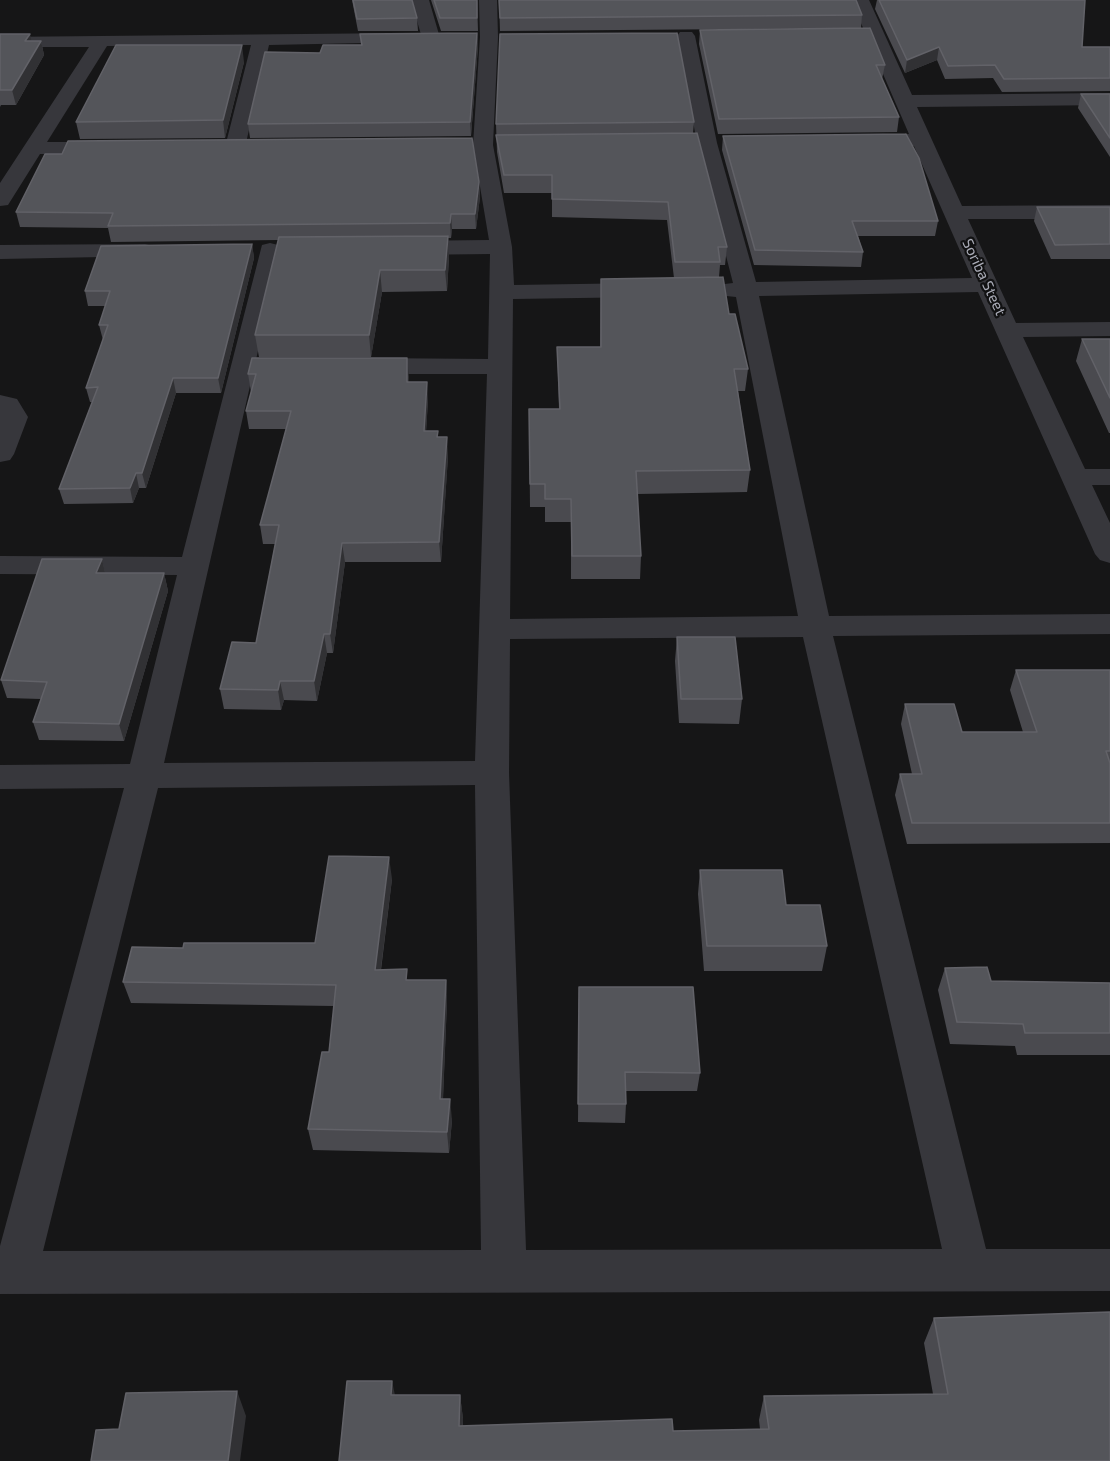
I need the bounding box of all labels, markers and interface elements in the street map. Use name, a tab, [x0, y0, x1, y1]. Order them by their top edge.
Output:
street label: Soriba Steet	[958, 236, 1010, 318]

